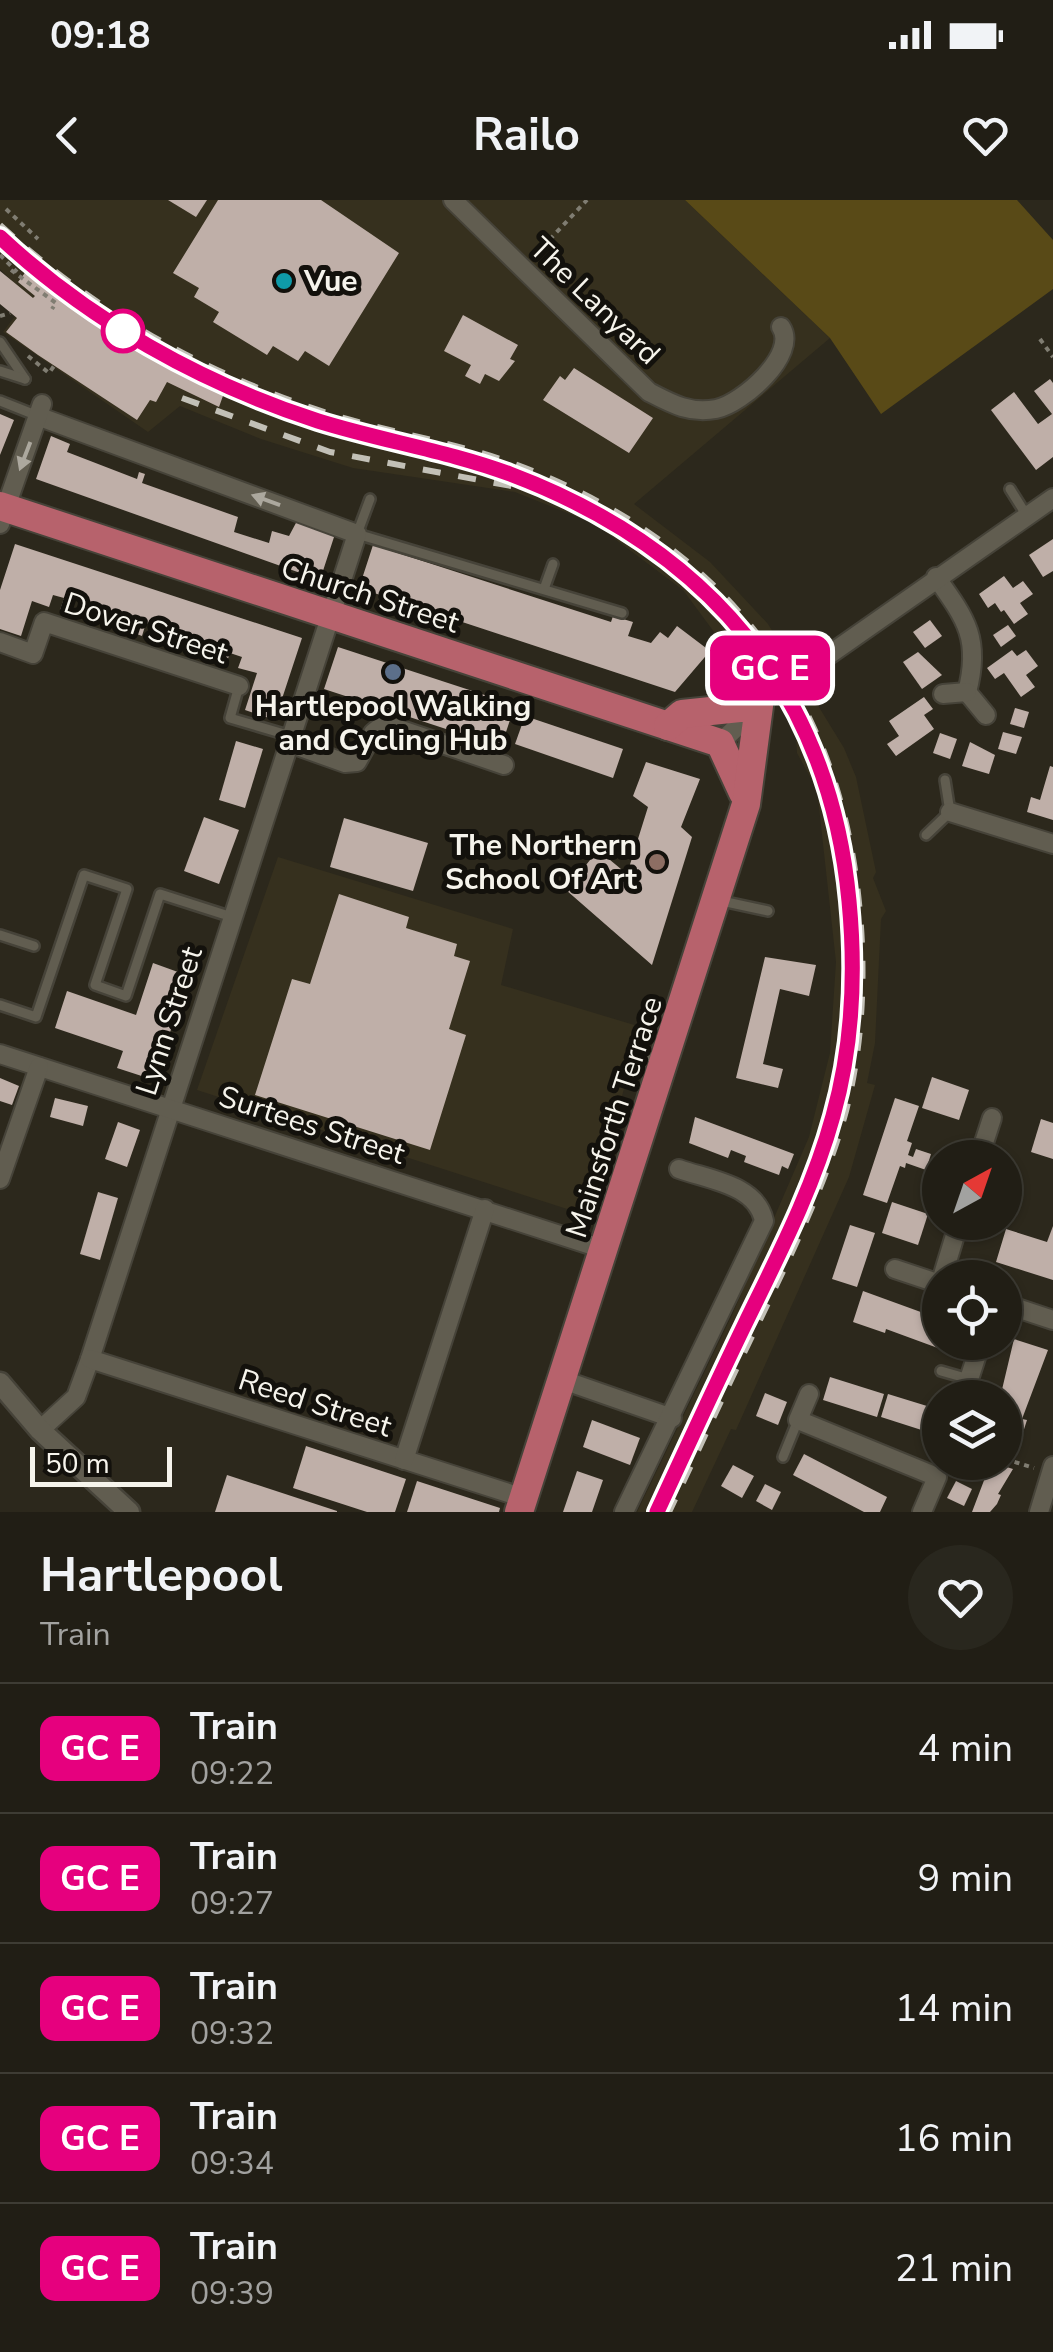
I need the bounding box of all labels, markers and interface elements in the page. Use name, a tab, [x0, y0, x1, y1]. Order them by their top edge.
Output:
text: 09:18	[50, 10, 151, 61]
text: Railo	[473, 105, 580, 166]
icon: back	[40, 108, 95, 163]
icon: heart	[958, 108, 1013, 163]
street label: The Lanyard	[520, 229, 669, 374]
place label: Vue	[303, 261, 358, 302]
marker: Vue	[273, 270, 295, 292]
unlabelled marker	[102, 310, 144, 352]
one-way arrow	[17, 442, 32, 472]
one-way arrow	[250, 492, 280, 507]
street label: Church Street	[275, 547, 465, 644]
street label: Dover Street	[59, 583, 234, 674]
line badge: GC E	[700, 636, 840, 700]
text: GC E	[730, 645, 810, 692]
marker: Hartlepool Walking and Cycling Hub	[382, 661, 404, 683]
place label: Hartlepool Walking and Cycling Hub	[255, 686, 531, 761]
place label: The Northern School Of Art	[445, 825, 637, 900]
marker: The Northern School Of Art	[646, 851, 668, 873]
street label: Lynn Street	[126, 941, 213, 1101]
street label: Mainsforth Terrace	[556, 991, 673, 1243]
street label: Surtees Street	[214, 1076, 410, 1175]
north arrow	[922, 1140, 1022, 1240]
map controls	[922, 1140, 1022, 1480]
button: locate	[922, 1260, 1022, 1360]
street label: Reed Street	[233, 1359, 397, 1448]
button: layers	[922, 1380, 1022, 1480]
scale bar	[30, 1442, 172, 1486]
text: 50 m	[45, 1445, 110, 1483]
text: Hartlepool	[40, 1542, 282, 1608]
button: heart	[908, 1545, 1013, 1650]
text: Train	[40, 1613, 111, 1656]
text: Train	[190, 1701, 278, 1752]
text: 4 min	[918, 1723, 1013, 1774]
text: GC E	[60, 1725, 140, 1772]
text: 09:22	[190, 1752, 274, 1795]
text: Train	[190, 1831, 278, 1882]
text: 9 min	[918, 1853, 1013, 1904]
text: GC E	[60, 1855, 140, 1902]
text: 09:27	[190, 1882, 274, 1925]
text: Train	[190, 1961, 278, 2012]
text: 14 min	[895, 1983, 1013, 2034]
text: GC E	[60, 1985, 140, 2032]
text: 09:32	[190, 2012, 274, 2055]
text: Train	[190, 2091, 278, 2142]
text: 16 min	[895, 2113, 1013, 2164]
text: GC E	[60, 2115, 140, 2162]
text: 09:34	[190, 2142, 274, 2185]
text: Train	[190, 2221, 278, 2272]
text: 21 min	[895, 2243, 1013, 2294]
text: GC E	[60, 2245, 140, 2292]
text: 09:39	[190, 2272, 274, 2315]

